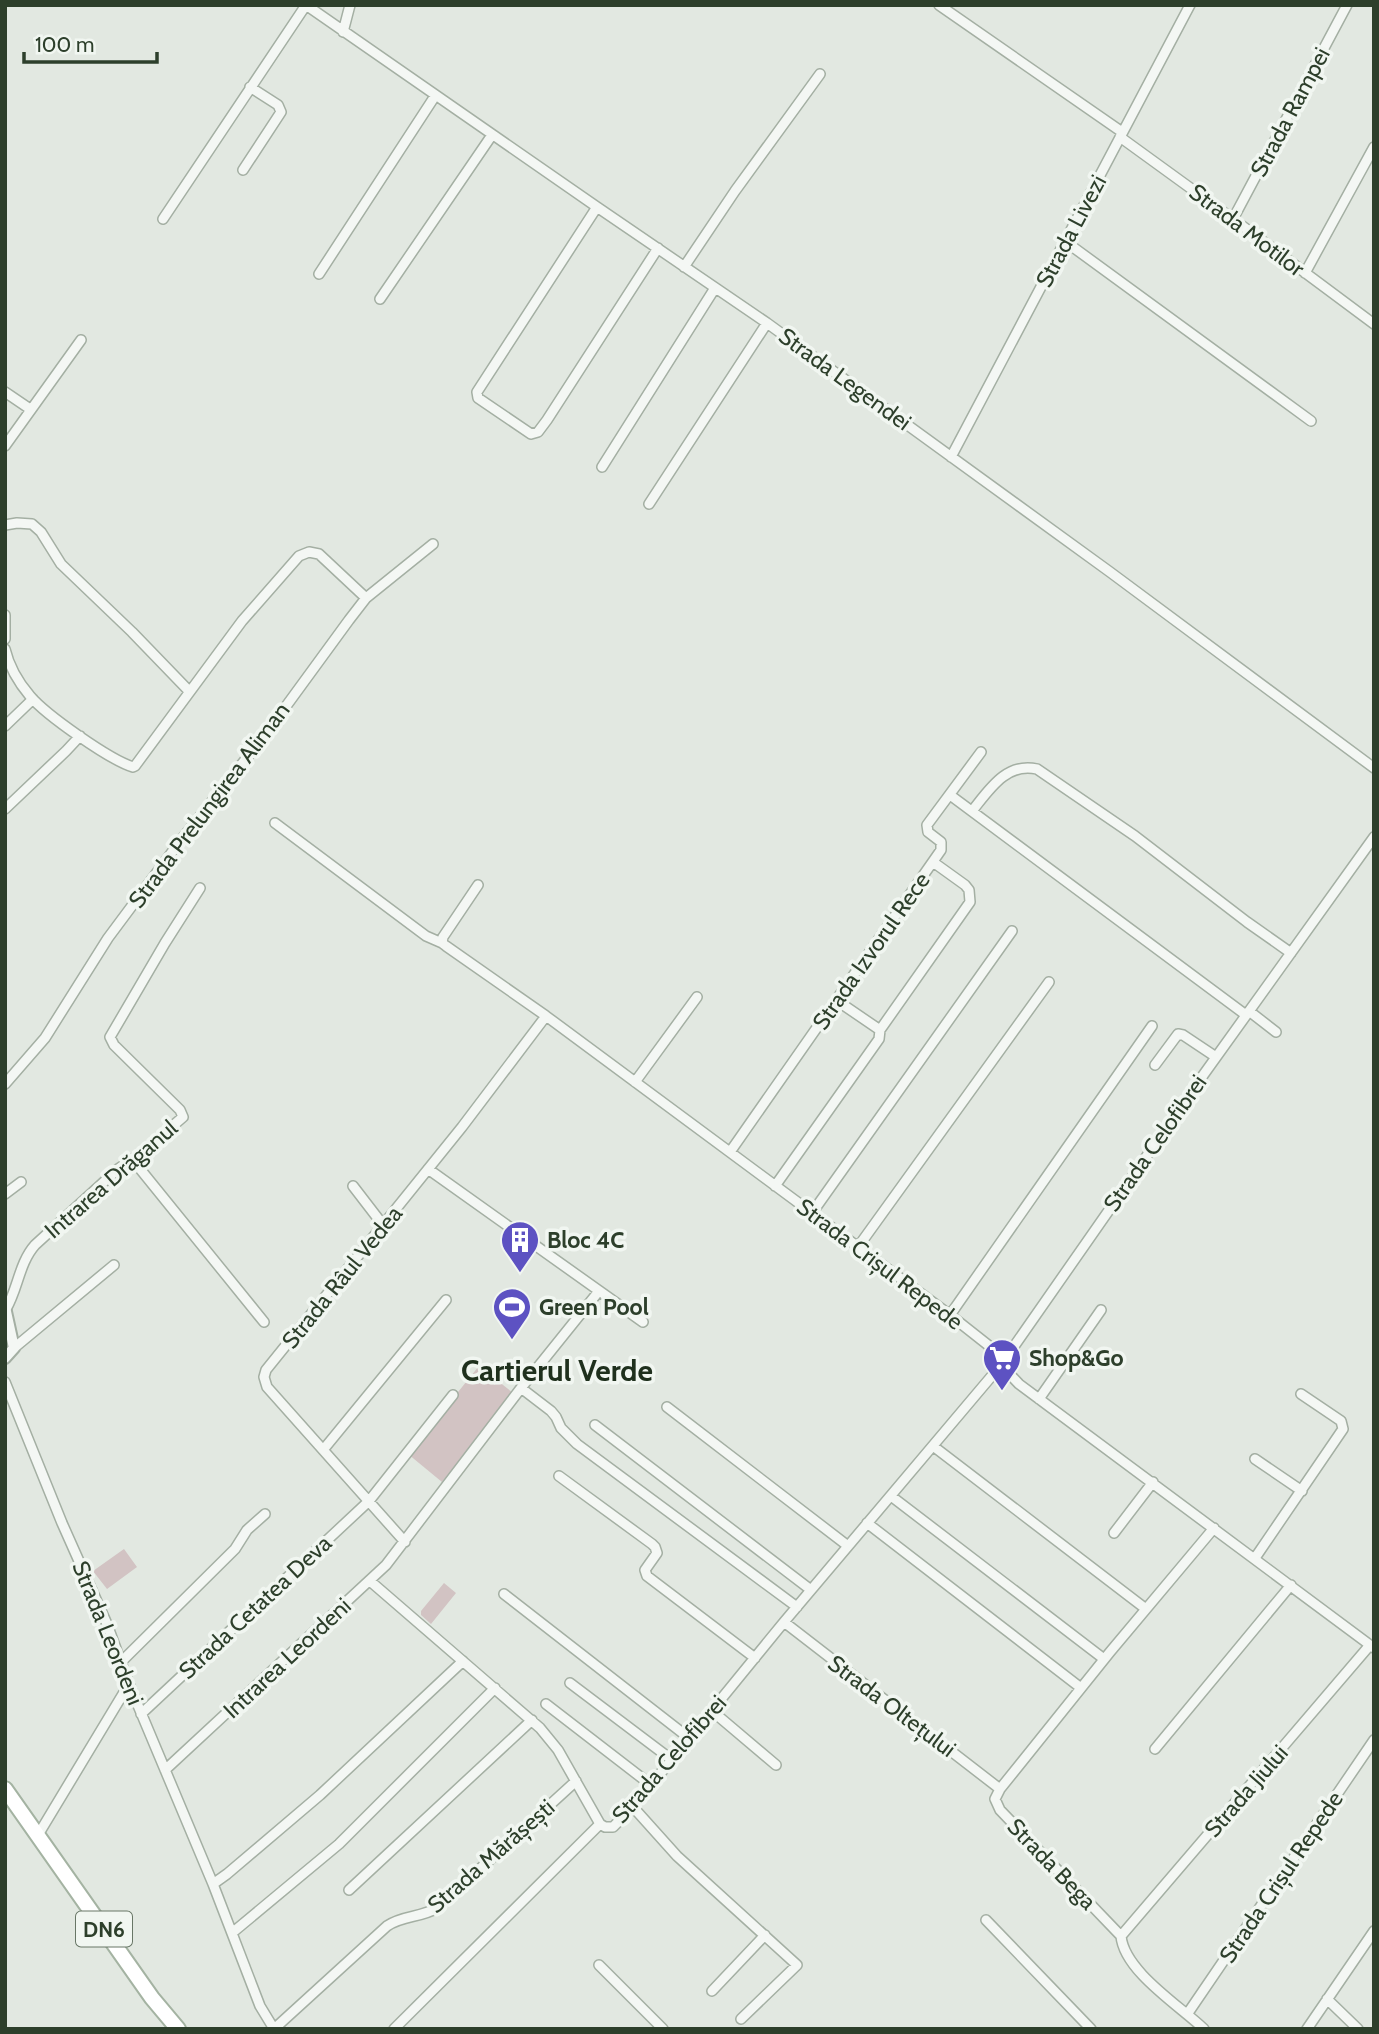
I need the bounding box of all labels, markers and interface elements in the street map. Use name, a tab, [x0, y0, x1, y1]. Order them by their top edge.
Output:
scale bar	[24, 21, 158, 65]
text: 100 m	[35, 32, 94, 57]
street label: Strada Rampei	[1244, 43, 1336, 181]
street label: Strada Livezi	[1030, 170, 1112, 292]
street label: Strada Motilor	[1184, 178, 1311, 283]
street label: Strada Legendei	[773, 322, 917, 436]
street label: Strada Prelungirea Aliman	[123, 697, 295, 913]
street label: Strada Izvorul Rece	[806, 867, 936, 1035]
street label: Strada Celofibrei	[1098, 1069, 1212, 1217]
street label: Intrarea Drăganul	[39, 1113, 184, 1244]
street label: Strada Crișul Repede	[791, 1192, 969, 1336]
street label: Strada Râul Vedea	[276, 1200, 408, 1354]
building icon: Bloc 4C	[499, 1219, 541, 1274]
place label: Bloc 4C	[547, 1226, 624, 1254]
sports icon: Green Pool	[491, 1286, 533, 1341]
place label: Green Pool	[539, 1293, 649, 1321]
supermarket icon: Shop&Go	[981, 1337, 1023, 1392]
place label: Shop&Go	[1029, 1344, 1124, 1372]
district label: Cartierul Verde	[461, 1352, 653, 1389]
street label: Strada Cetatea Deva	[173, 1529, 337, 1685]
street label: Strada Leordeni	[66, 1557, 150, 1709]
street label: Intrarea Leordeni	[217, 1592, 357, 1724]
street label: Strada Oltețului	[822, 1649, 961, 1764]
street label: Strada Celofibrei	[606, 1689, 732, 1829]
street label: Strada Jiului	[1198, 1739, 1294, 1843]
street label: Strada Crișul Repede	[1213, 1786, 1350, 1969]
street label: Strada Mărășești	[422, 1793, 561, 1920]
street label: Strada Bega	[1002, 1813, 1102, 1915]
road number: DN6	[76, 1912, 132, 1946]

